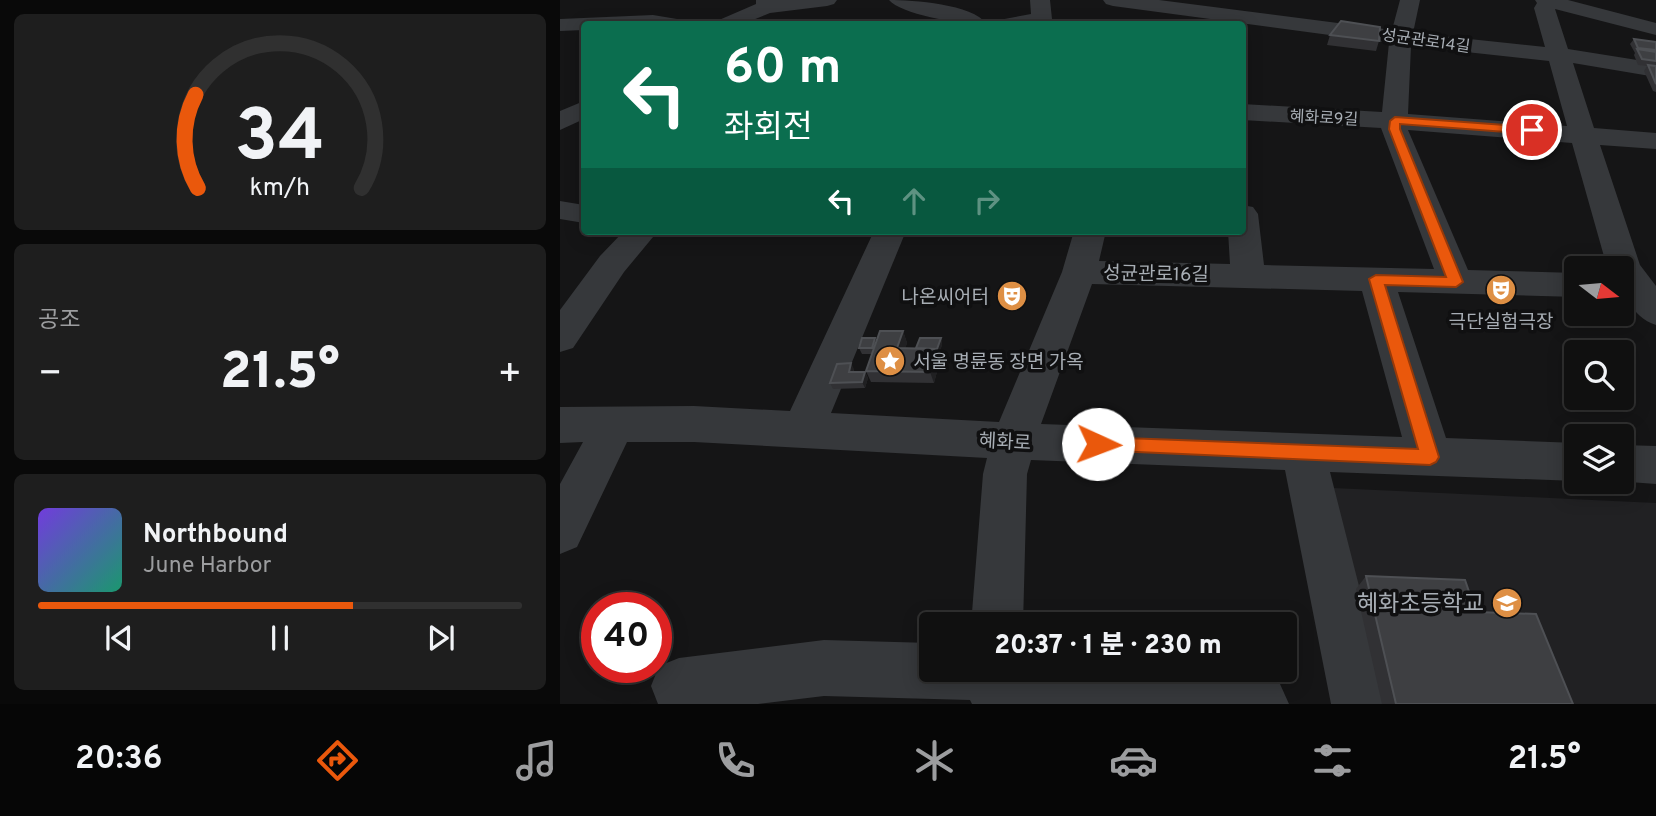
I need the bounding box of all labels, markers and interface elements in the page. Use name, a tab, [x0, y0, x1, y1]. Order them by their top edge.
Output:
street label: 성균관로14길	[1380, 26, 1471, 58]
text: 60 m	[724, 39, 842, 101]
icon: left	[609, 49, 700, 140]
text: 34	[235, 94, 325, 186]
pin	[1502, 100, 1562, 160]
street label: 혜화로9길	[1289, 107, 1359, 131]
text: 좌회전	[724, 109, 812, 149]
icon: arrive	[1513, 111, 1551, 149]
text: km/h	[250, 173, 310, 205]
icon: left	[822, 182, 860, 220]
icon: ahead	[895, 182, 933, 220]
icon: right	[968, 182, 1006, 220]
north arrow	[1564, 256, 1634, 326]
map controls	[1564, 256, 1634, 494]
street label: 성균관로16길	[1103, 262, 1209, 288]
theatre icon: 극단실험극장	[1484, 273, 1518, 307]
theatre icon: 나온씨어터	[995, 279, 1029, 313]
place label: 나온씨어터	[902, 286, 989, 310]
text: 공조	[38, 307, 80, 336]
place label: 극단실험극장	[1449, 311, 1553, 335]
button: search	[1564, 340, 1634, 410]
text: 21.5°	[220, 341, 340, 407]
place icon: 서울 명륜동 장면 가옥	[873, 344, 907, 378]
text: −	[38, 351, 63, 400]
text: +	[497, 351, 522, 400]
place label: 서울 명륜동 장면 가옥	[913, 351, 1084, 375]
position arrow	[1061, 407, 1135, 481]
button: layers	[1564, 424, 1634, 494]
street label: 혜화로	[978, 430, 1032, 456]
text: Northbound	[143, 519, 288, 552]
text: June Harbor	[143, 552, 271, 581]
school or university icon: 혜화초등학교	[1490, 586, 1524, 620]
place label: 혜화초등학교	[1357, 591, 1484, 620]
speed limit sign: 40	[581, 592, 672, 683]
icon: previous	[100, 619, 138, 657]
icon: pause	[261, 619, 299, 657]
icon: next	[422, 619, 460, 657]
text: 20:37 · 1 분 · 230 m	[994, 630, 1222, 663]
icon: directions	[313, 736, 362, 785]
icon: music	[512, 736, 561, 785]
icon: phone	[711, 736, 760, 785]
icon: climate	[910, 736, 959, 785]
icon: car	[1109, 736, 1158, 785]
icon: filters	[1308, 736, 1357, 785]
text: 20:36	[75, 740, 162, 780]
text: 21.5°	[1508, 740, 1581, 780]

